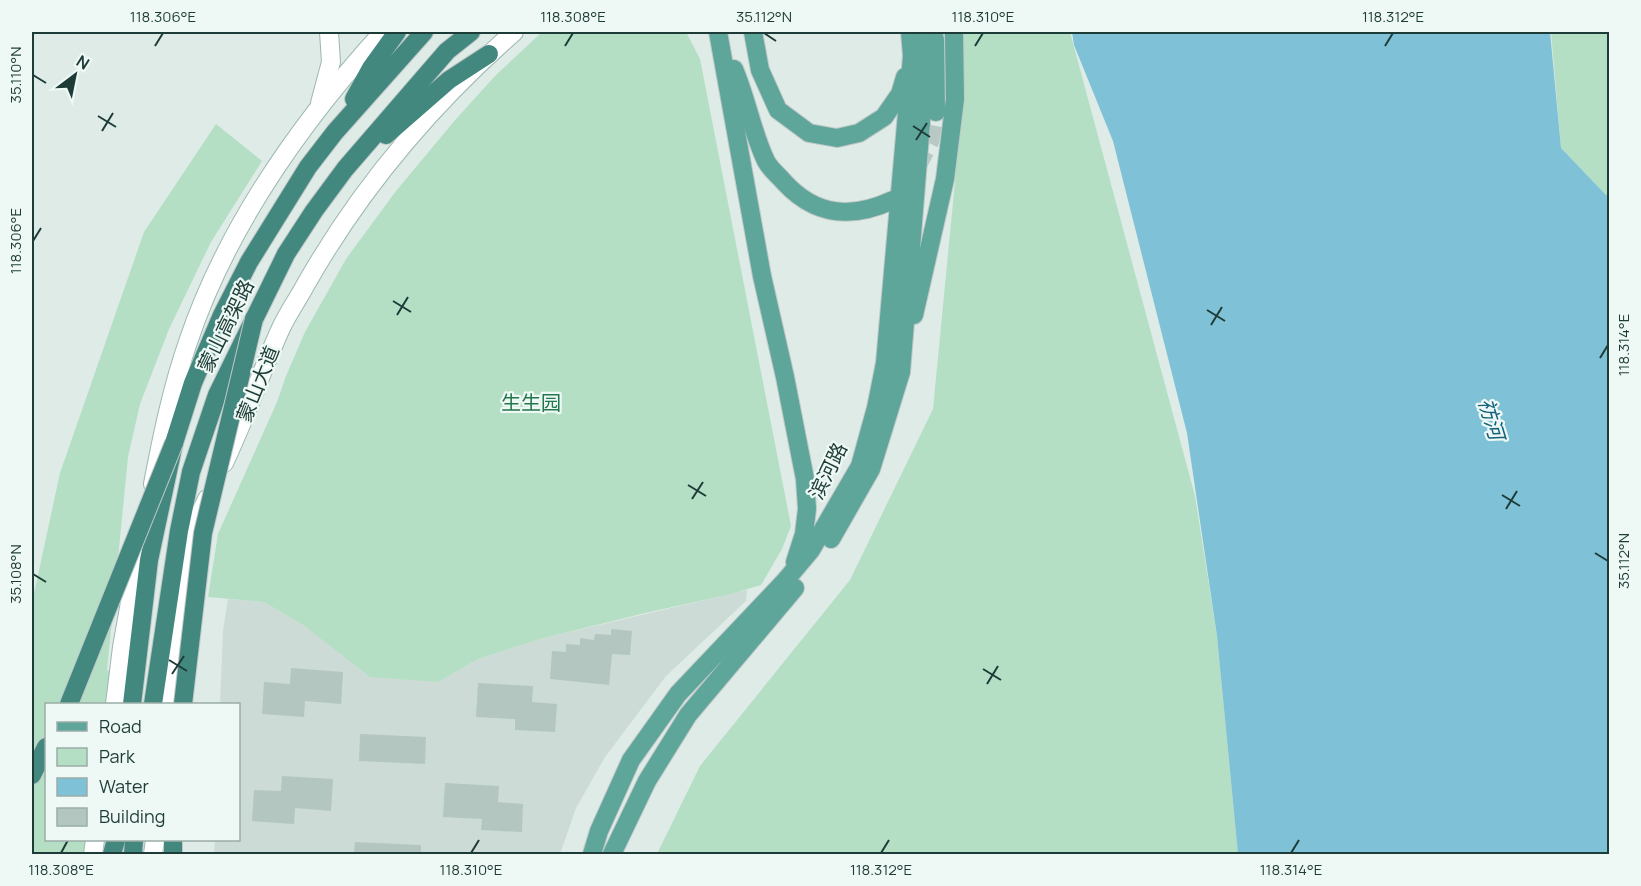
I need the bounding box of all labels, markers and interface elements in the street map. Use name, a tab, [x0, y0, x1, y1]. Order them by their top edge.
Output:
text: 118.306°E	[130, 6, 196, 27]
text: 118.308°E	[540, 6, 606, 27]
text: 35.112°N	[736, 6, 792, 27]
text: 118.310°E	[952, 6, 1014, 27]
text: 118.312°E	[1362, 6, 1424, 27]
north arrow	[45, 45, 105, 105]
text: 35.110°N	[5, 47, 26, 103]
text: N	[72, 50, 94, 75]
text: 118.306°E	[5, 208, 26, 274]
street label: 蒙山高架路	[191, 275, 260, 377]
text: 118.314°E	[1613, 314, 1634, 376]
street label: 蒙山大道	[230, 342, 285, 426]
park label: 生生园	[501, 389, 561, 416]
water label: 祊河	[1472, 395, 1513, 447]
street label: 滨河路	[802, 438, 853, 504]
text: 35.112°N	[1613, 533, 1634, 589]
text: 35.108°N	[5, 544, 26, 604]
legend	[45, 703, 240, 841]
text: Road	[99, 714, 142, 738]
text: Park	[99, 744, 136, 768]
text: Water	[99, 774, 149, 798]
text: Building	[99, 804, 165, 828]
text: 118.308°E	[28, 859, 94, 880]
text: 118.310°E	[440, 859, 502, 880]
text: 118.312°E	[850, 859, 912, 880]
text: 118.314°E	[1260, 859, 1322, 880]

